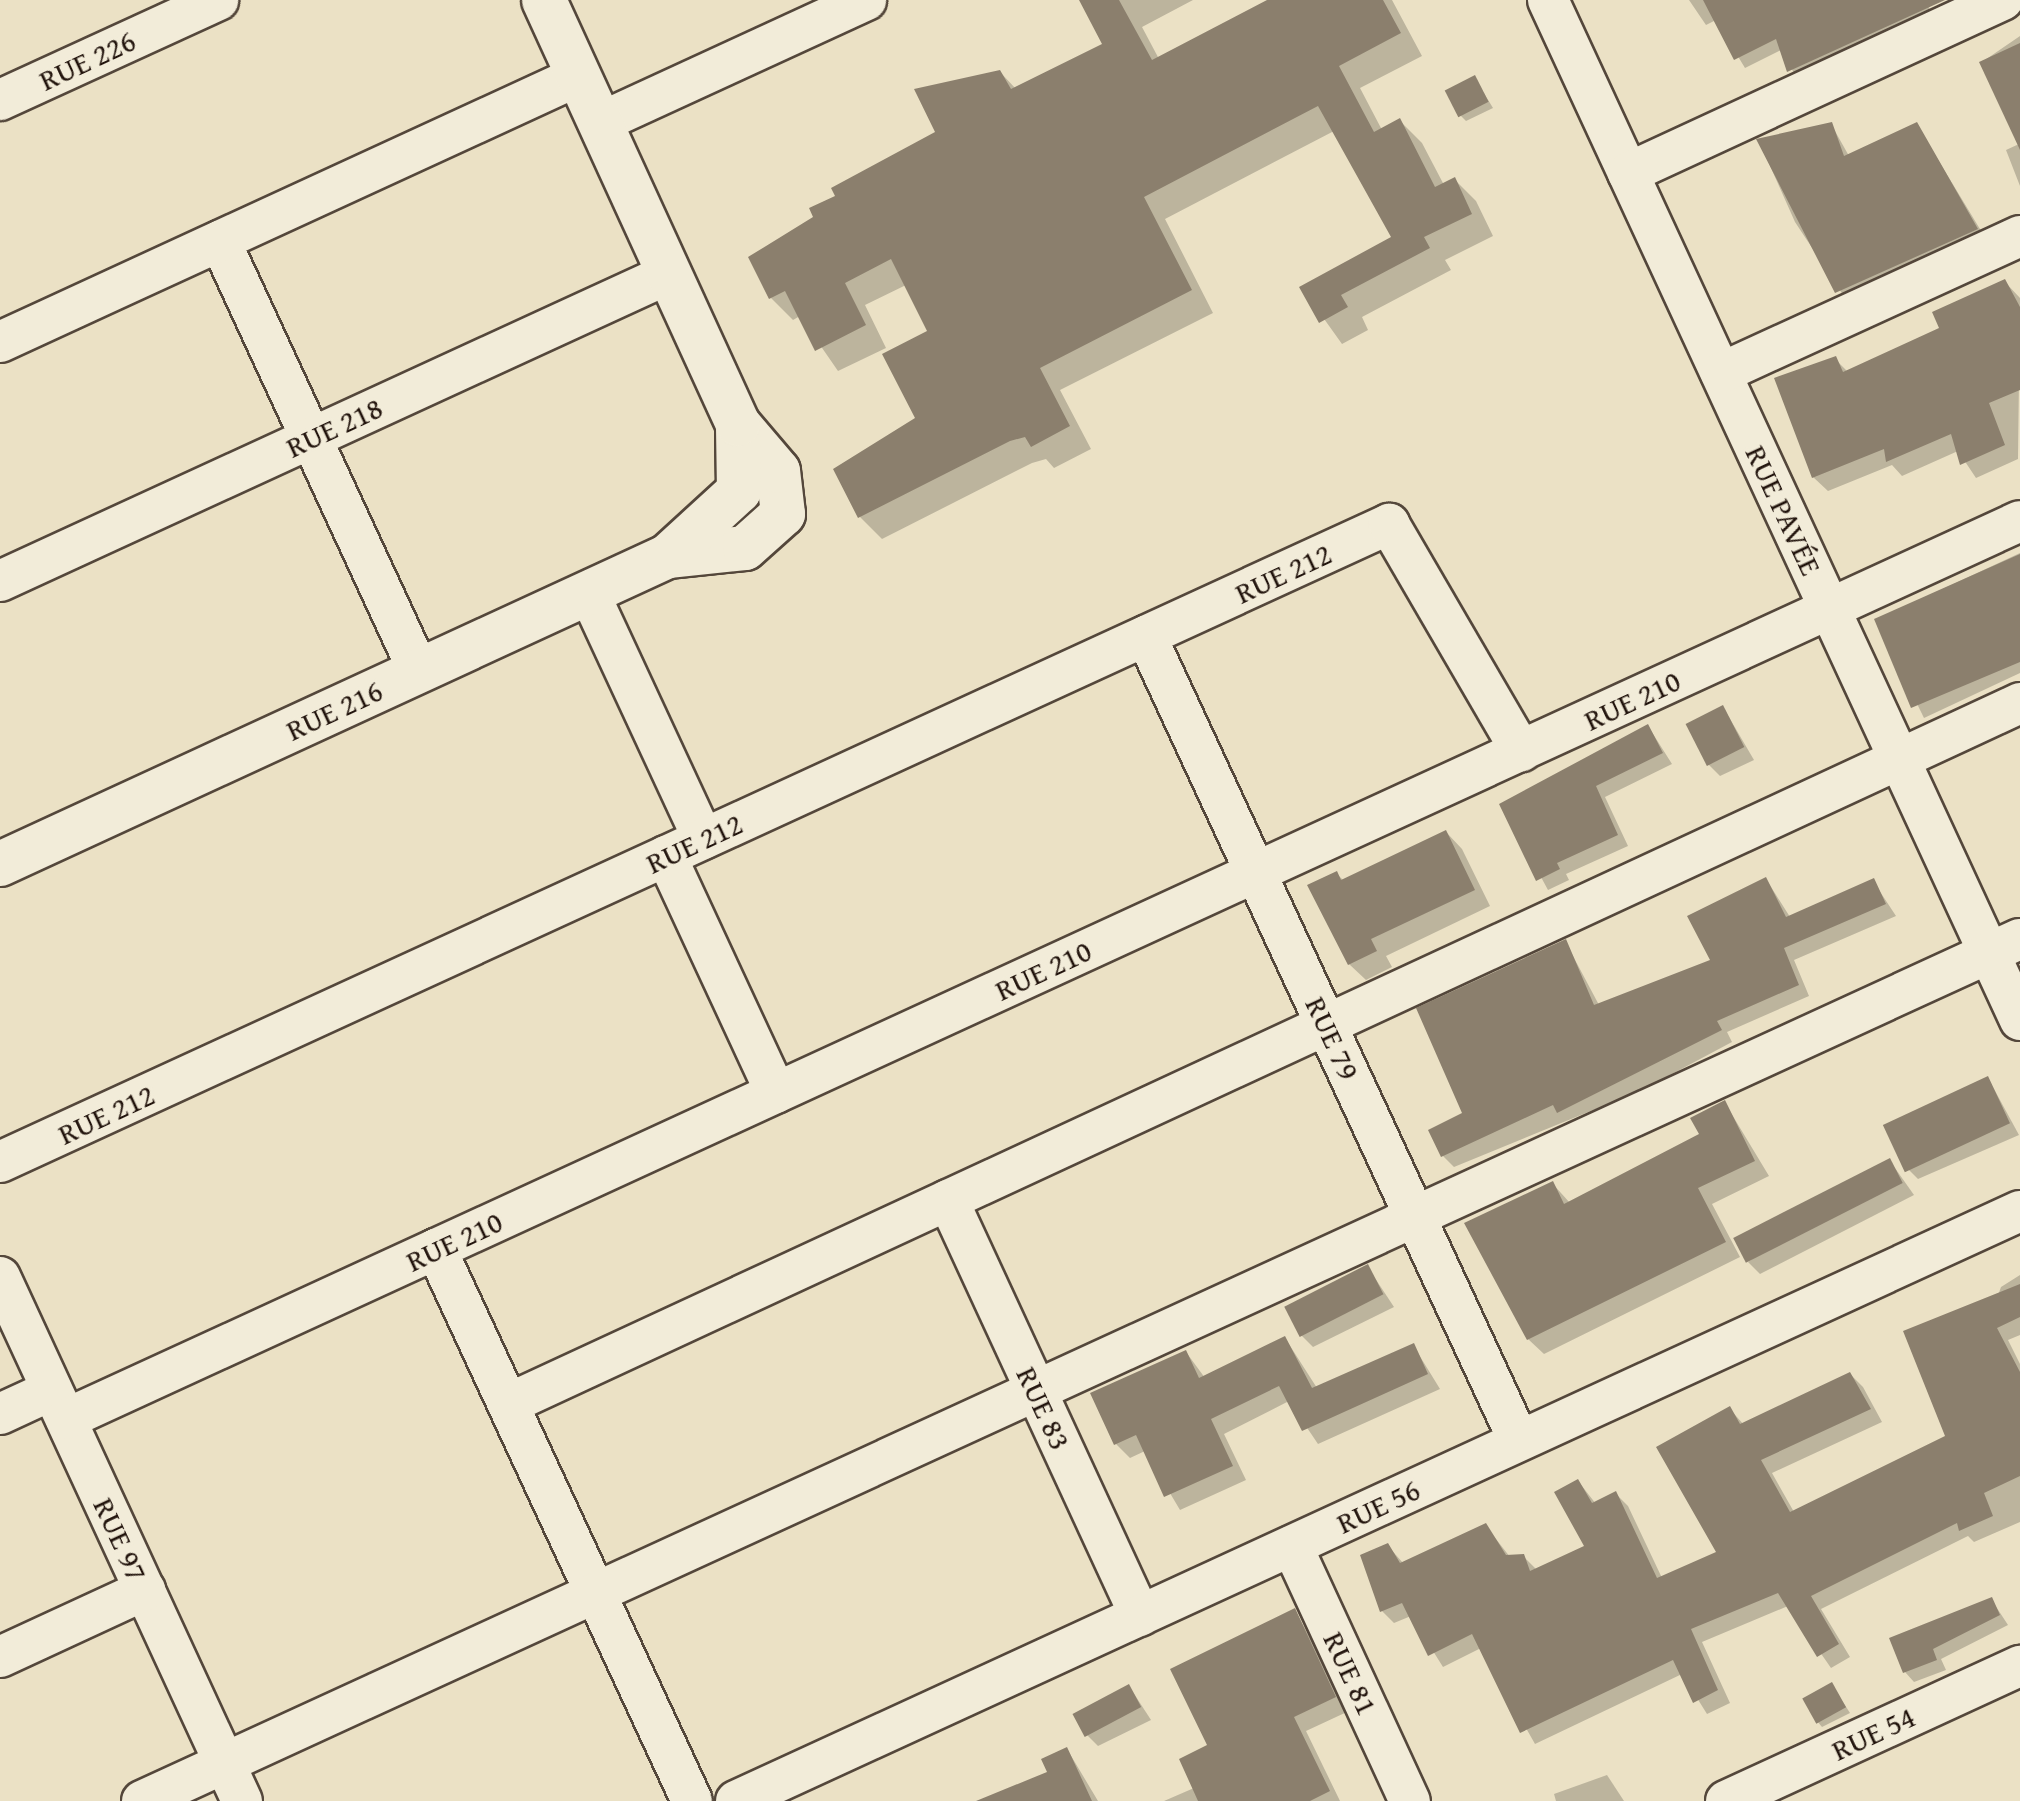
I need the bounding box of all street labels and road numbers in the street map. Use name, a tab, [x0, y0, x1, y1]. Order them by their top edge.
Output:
street label: RUE 226	[33, 22, 141, 98]
street label: RUE 218	[280, 389, 388, 465]
street label: RUE PAVÉE	[1738, 439, 1830, 581]
street label: RUE 212	[1229, 535, 1337, 611]
street label: RUE 210	[1578, 662, 1686, 738]
street label: RUE 216	[280, 672, 388, 748]
street label: RUE 212	[640, 805, 748, 881]
street label: RUE 210	[989, 932, 1097, 1008]
street label: RUE 79	[1298, 991, 1368, 1085]
street label: RUE 212	[52, 1076, 160, 1152]
street label: RUE 210	[400, 1203, 508, 1279]
street label: RUE 83	[1009, 1361, 1079, 1455]
street label: RUE 56	[1331, 1471, 1425, 1541]
street label: RUE 97	[86, 1492, 156, 1586]
street label: RUE 81	[1316, 1626, 1386, 1720]
street label: RUE 54	[1826, 1698, 1920, 1768]

